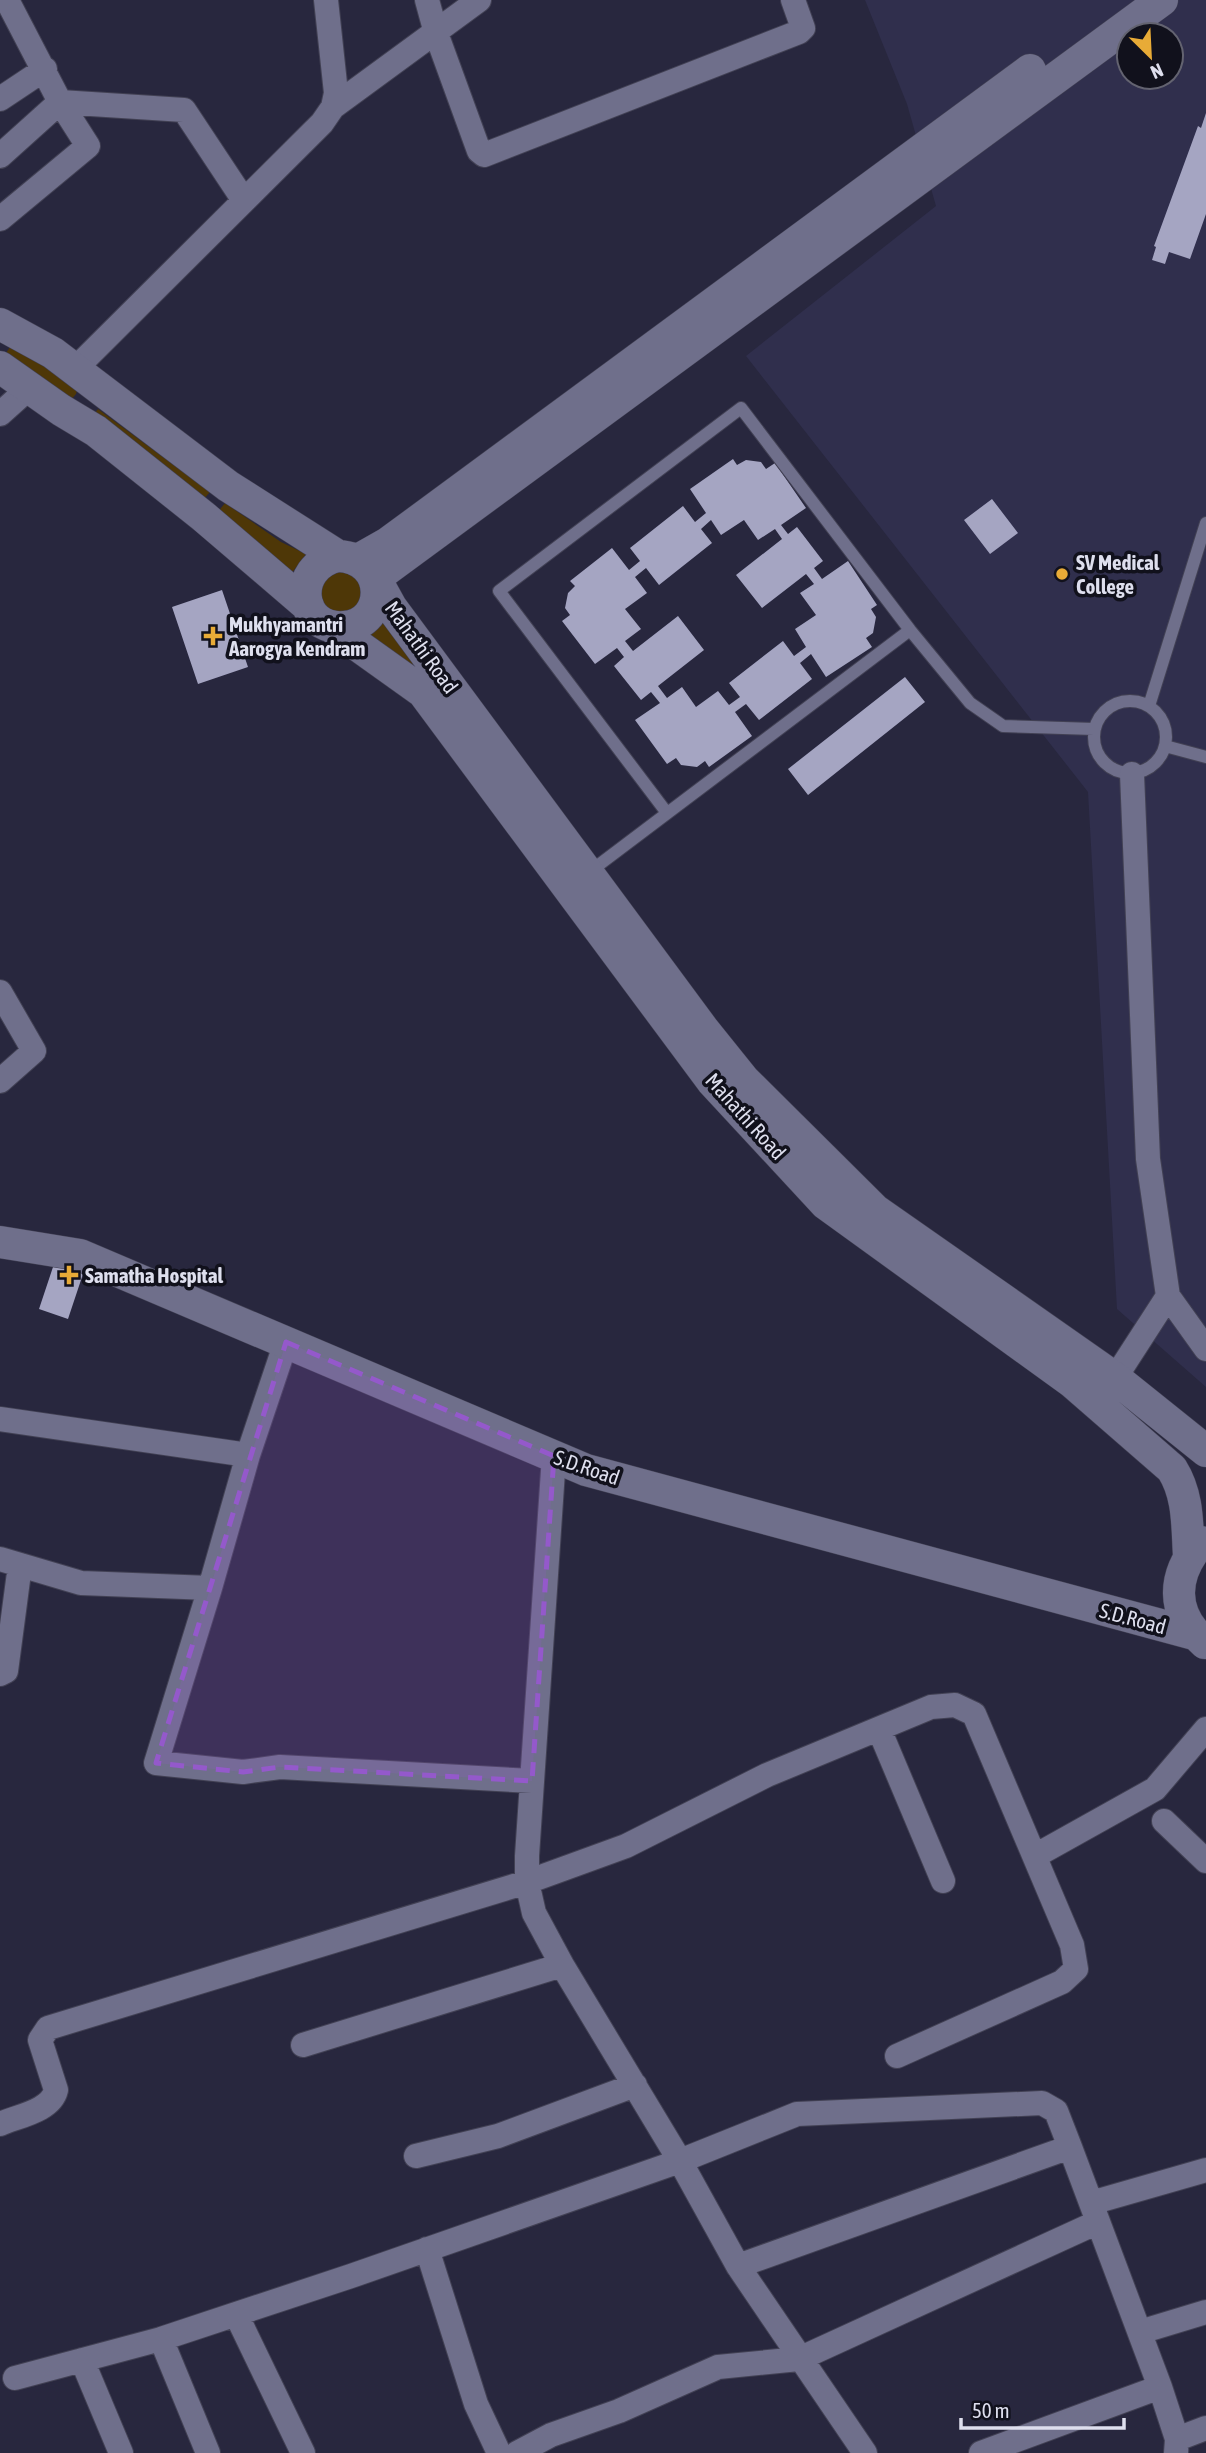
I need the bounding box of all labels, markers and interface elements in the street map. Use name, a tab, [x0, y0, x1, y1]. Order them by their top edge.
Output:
north arrow	[1115, 21, 1185, 91]
text: N	[1147, 59, 1167, 84]
place label: SV Medical College	[1076, 550, 1160, 598]
marker: SV Medical College	[1054, 566, 1070, 582]
street label: Mahathi Road	[381, 596, 463, 698]
place label: Mukhyamantri Aarogya Kendram	[228, 612, 365, 660]
marker: Mukhyamantri Aarogya Kendram	[203, 626, 223, 646]
street label: Mahathi Road	[701, 1068, 791, 1164]
place label: Samatha Hospital	[85, 1263, 223, 1287]
marker: Samatha Hospital	[59, 1265, 79, 1285]
street label: S.D.Road	[551, 1445, 623, 1489]
street label: S.D.Road	[1097, 1598, 1169, 1638]
scale bar	[961, 2386, 1124, 2430]
text: 50 m	[972, 2398, 1010, 2422]

